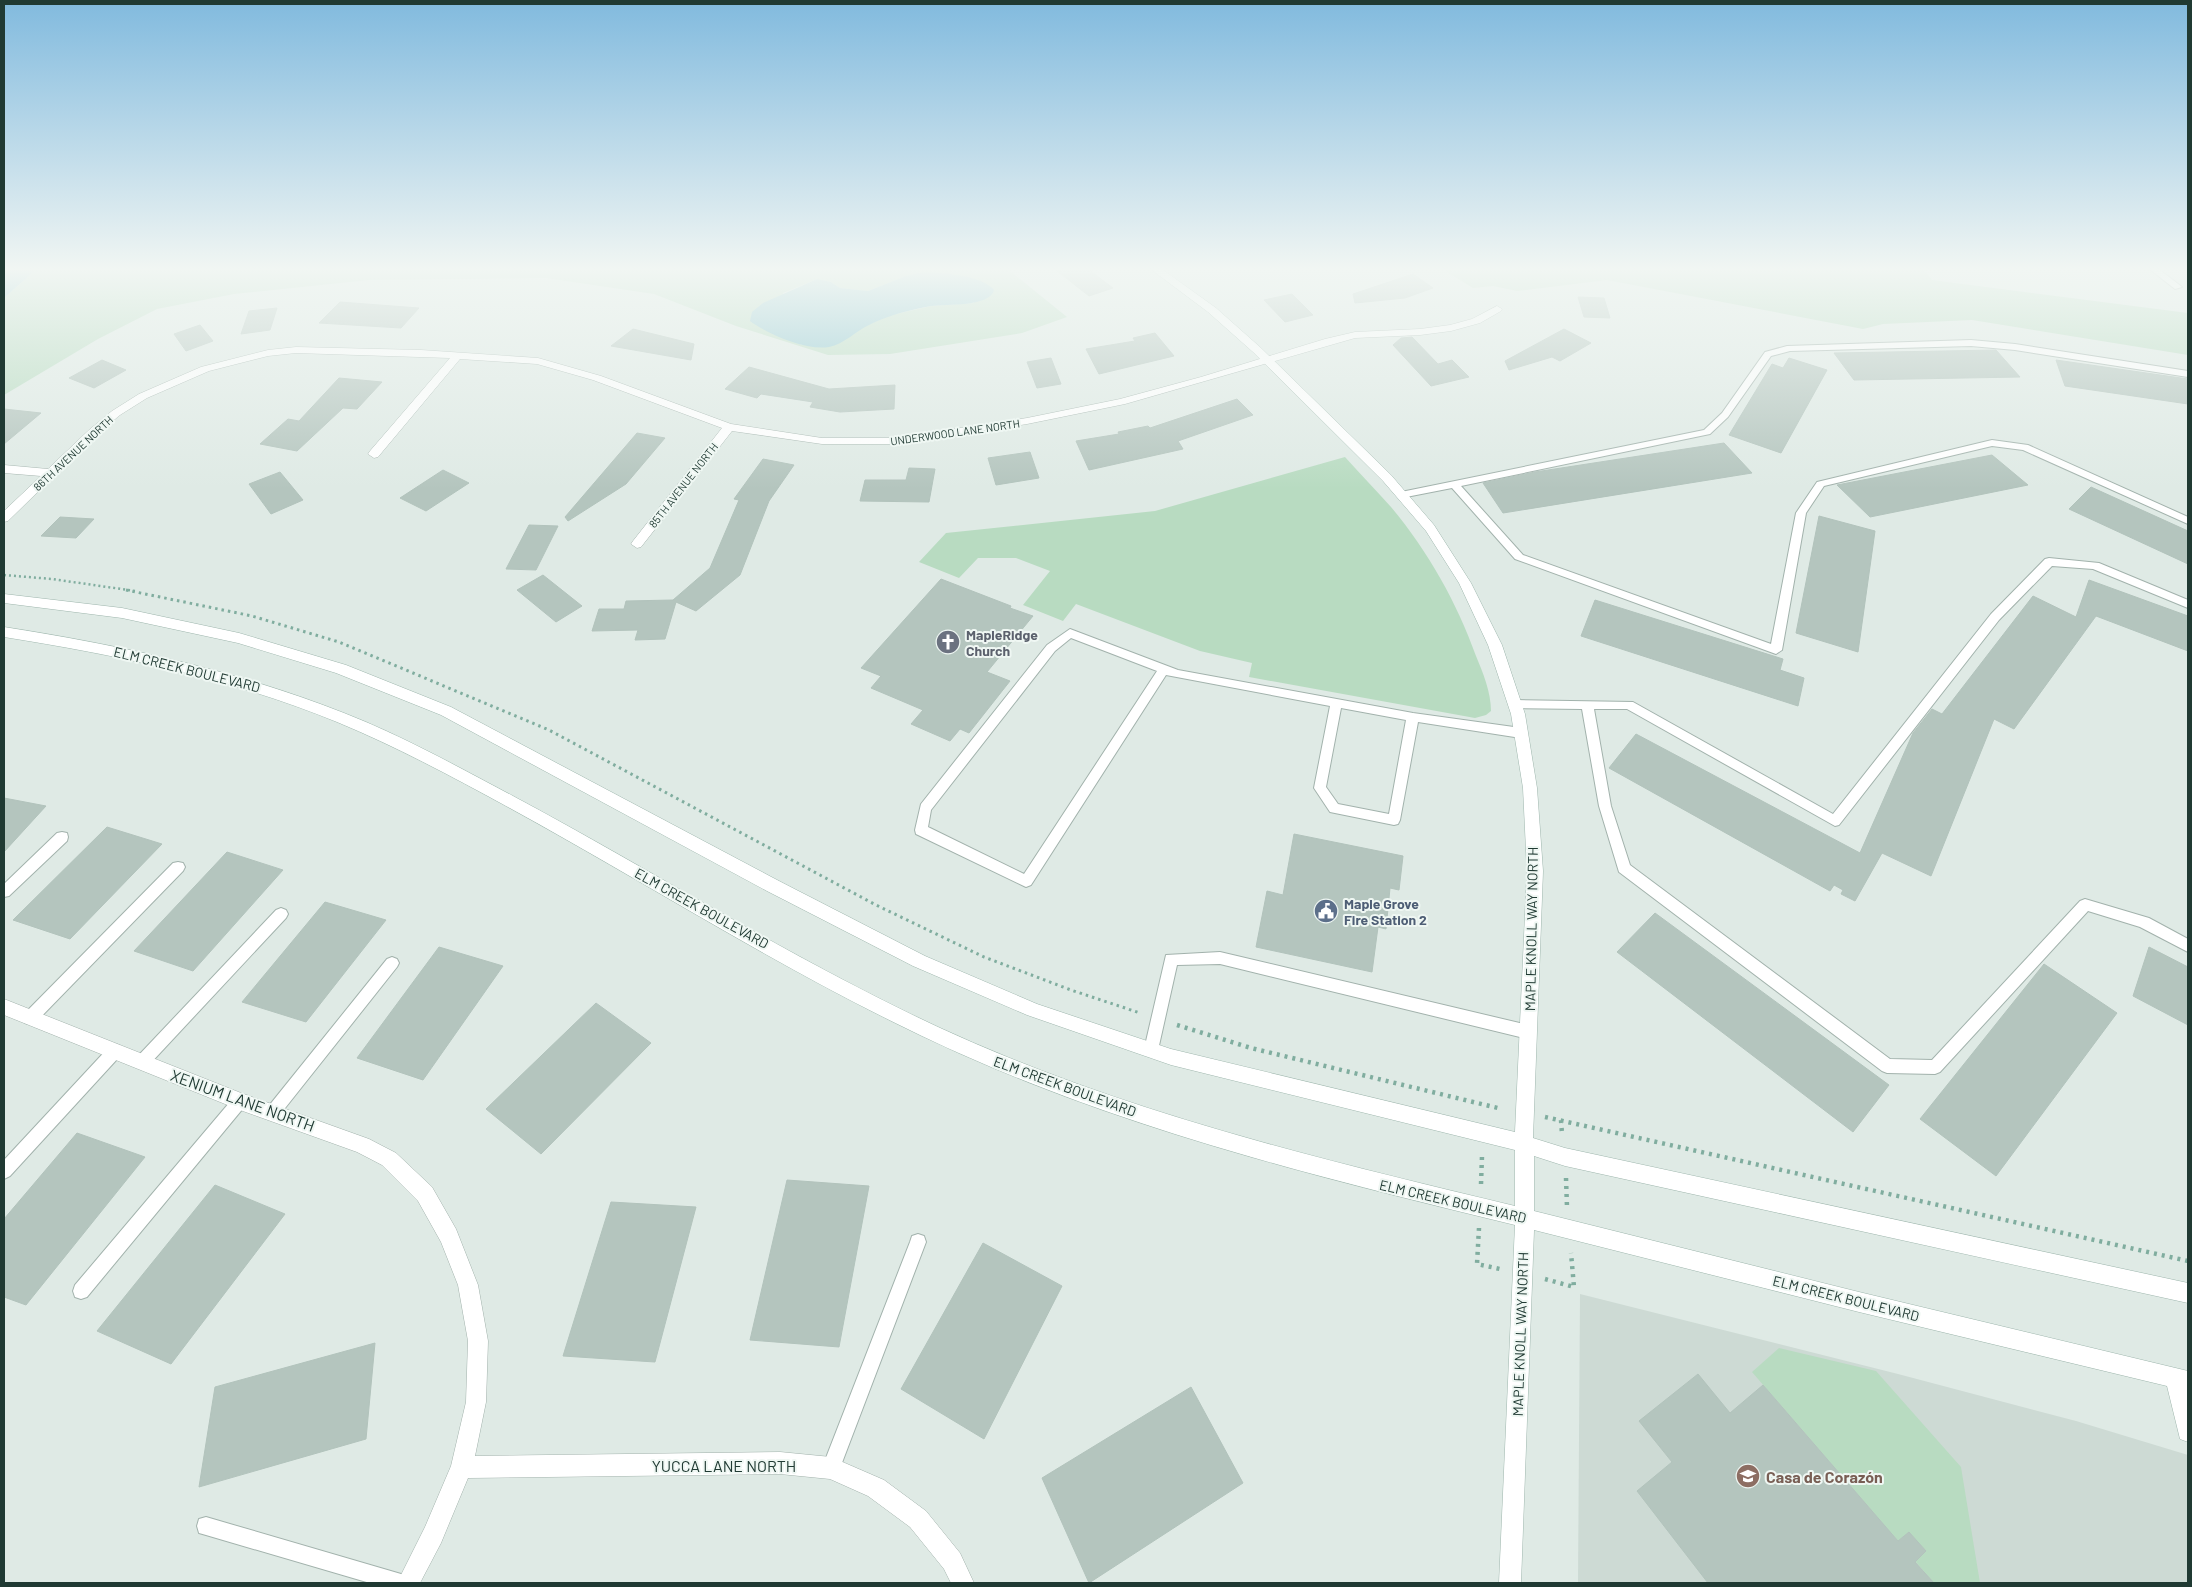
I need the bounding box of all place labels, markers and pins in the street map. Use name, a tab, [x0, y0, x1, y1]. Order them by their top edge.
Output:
place label: MapleRidge Church	[966, 626, 1038, 659]
church icon: MapleRidge Church	[935, 629, 961, 655]
place label: Maple Grove Fire Station 2	[1344, 895, 1427, 928]
public building icon: Maple Grove Fire Station 2	[1313, 898, 1339, 924]
school or university icon: Casa de Corazón	[1735, 1463, 1761, 1489]
place label: Casa de Corazón	[1766, 1467, 1883, 1486]

